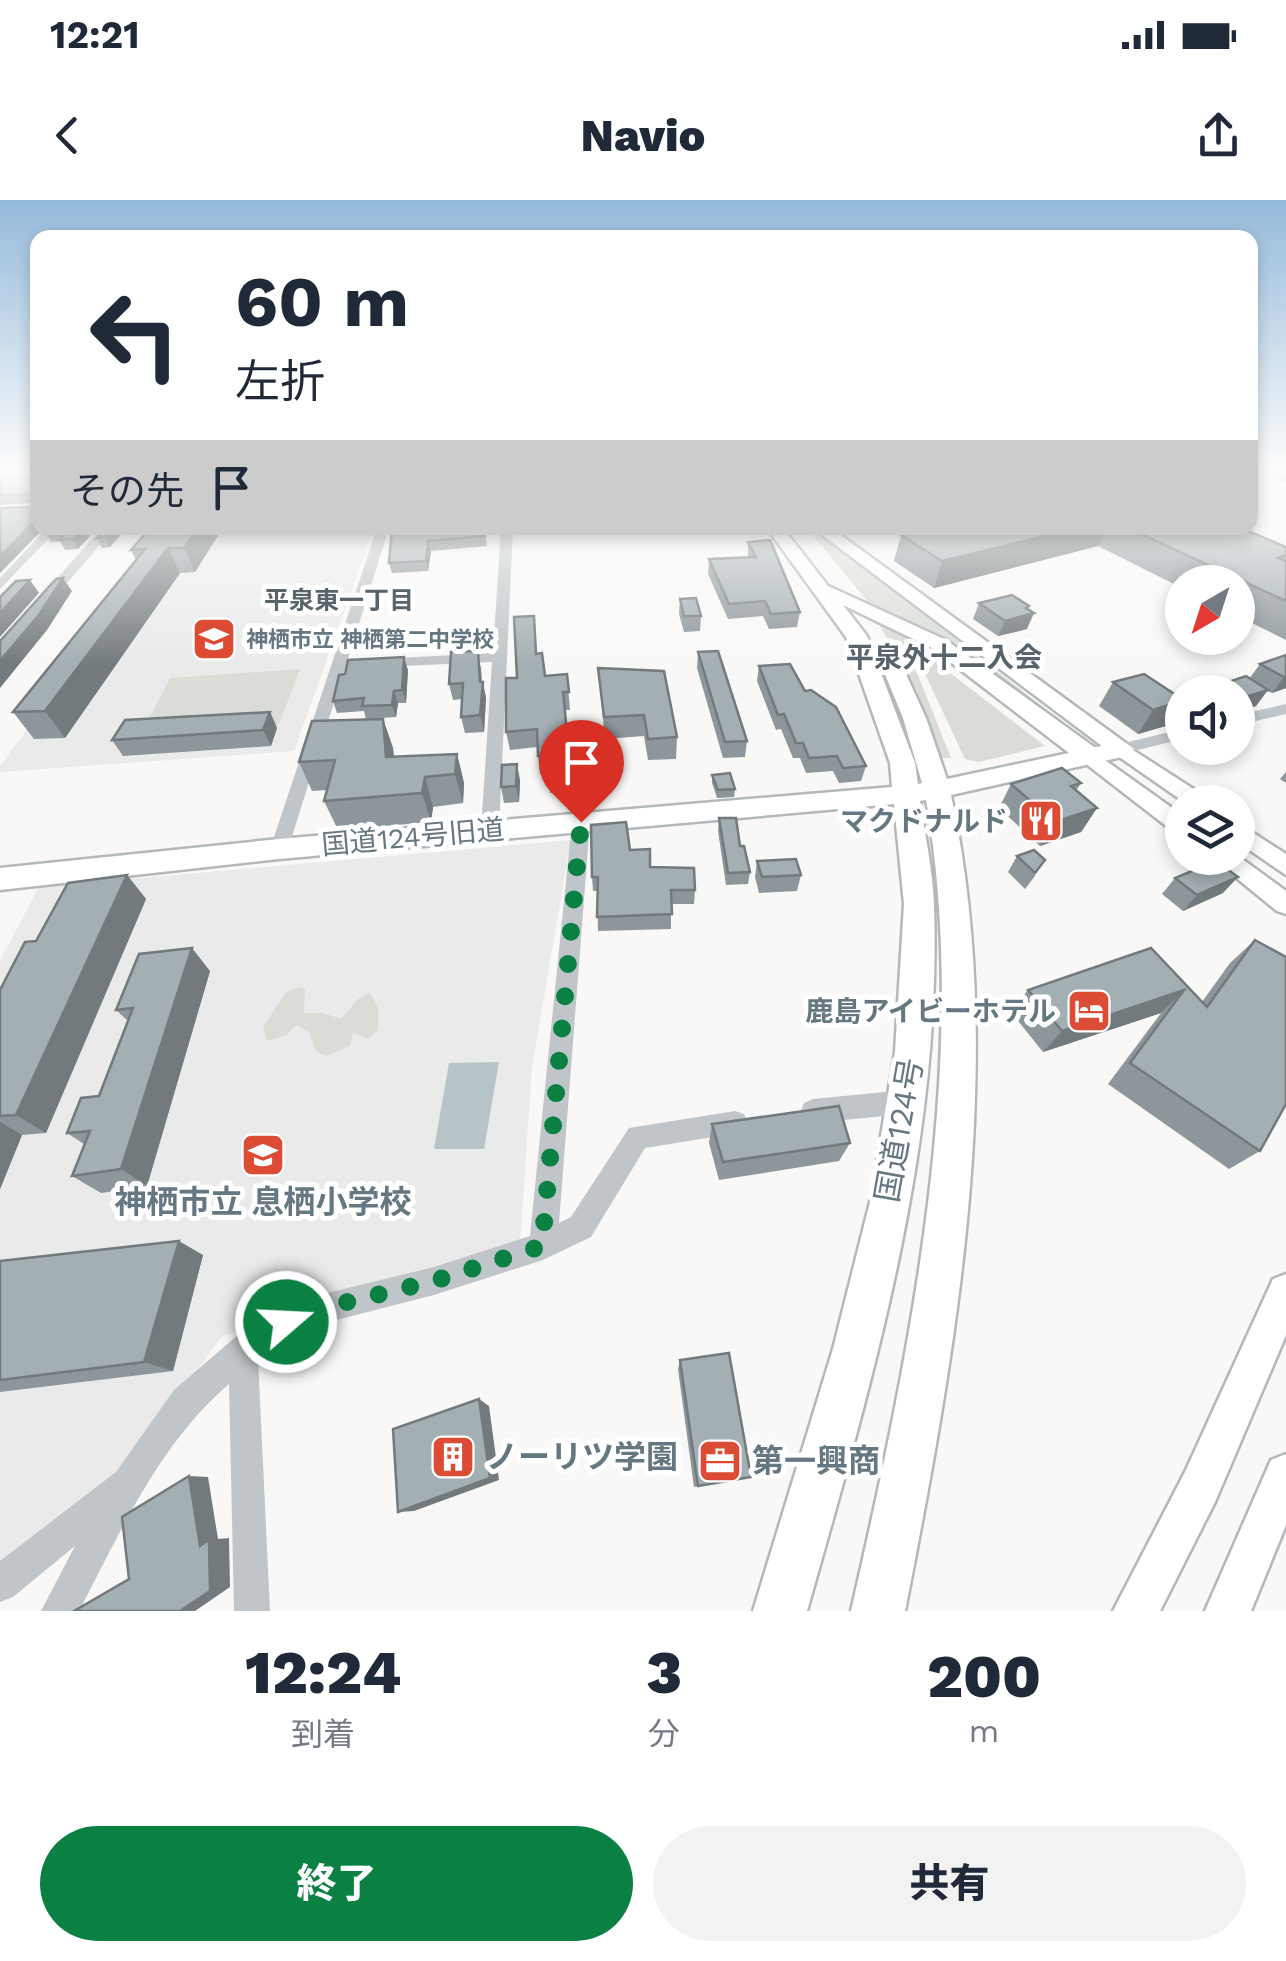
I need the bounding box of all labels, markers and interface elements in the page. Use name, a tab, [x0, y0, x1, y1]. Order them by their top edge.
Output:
text: 12:21	[50, 13, 140, 57]
icon: back	[40, 108, 95, 163]
icon: share	[1191, 108, 1246, 163]
text: Navio	[581, 109, 705, 162]
text: 60 m	[235, 261, 409, 343]
icon: left	[70, 270, 200, 400]
text: 左折	[235, 355, 325, 408]
icon: arrive	[204, 460, 259, 515]
text: その先	[70, 469, 184, 513]
north arrow	[1165, 565, 1255, 655]
map controls	[1165, 565, 1255, 875]
district label: 平泉東一丁目	[264, 586, 414, 615]
school or university icon: 神栖市立 神栖第二中学校	[191, 616, 237, 662]
place label: 神栖市立 神栖第二中学校	[246, 627, 494, 652]
district label: 平泉外十二入会	[846, 641, 1042, 674]
button: sound	[1165, 675, 1255, 765]
pin	[539, 720, 624, 823]
icon: arrive	[554, 735, 609, 790]
button: layers	[1165, 785, 1255, 875]
restaurant icon: マクドナルド	[1018, 798, 1064, 844]
place label: マクドナルド	[840, 805, 1008, 838]
street label: 国道124号旧道	[320, 813, 506, 861]
hotel icon: 鹿島アイビーホテル	[1066, 988, 1112, 1034]
place label: 鹿島アイビーホテル	[805, 995, 1056, 1028]
street label: 国道124号	[868, 1055, 930, 1205]
school or university icon: 神栖市立 息栖小学校	[240, 1132, 286, 1178]
place label: 神栖市立 息栖小学校	[114, 1183, 412, 1221]
position arrow	[234, 1270, 338, 1374]
building icon: ノーリツ学園	[430, 1434, 476, 1480]
place label: ノーリツ学園	[486, 1438, 678, 1476]
office icon: 第一興商	[697, 1438, 743, 1484]
place label: 第一興商	[752, 1442, 880, 1480]
text: 12:24	[245, 1637, 401, 1708]
text: 3	[646, 1637, 682, 1708]
text: 200	[927, 1641, 1041, 1712]
text: m	[969, 1712, 999, 1750]
text: 到着	[291, 1715, 355, 1753]
text: 分	[648, 1715, 680, 1753]
button: 終了	[40, 1826, 633, 1941]
button: 共有	[653, 1826, 1246, 1941]

